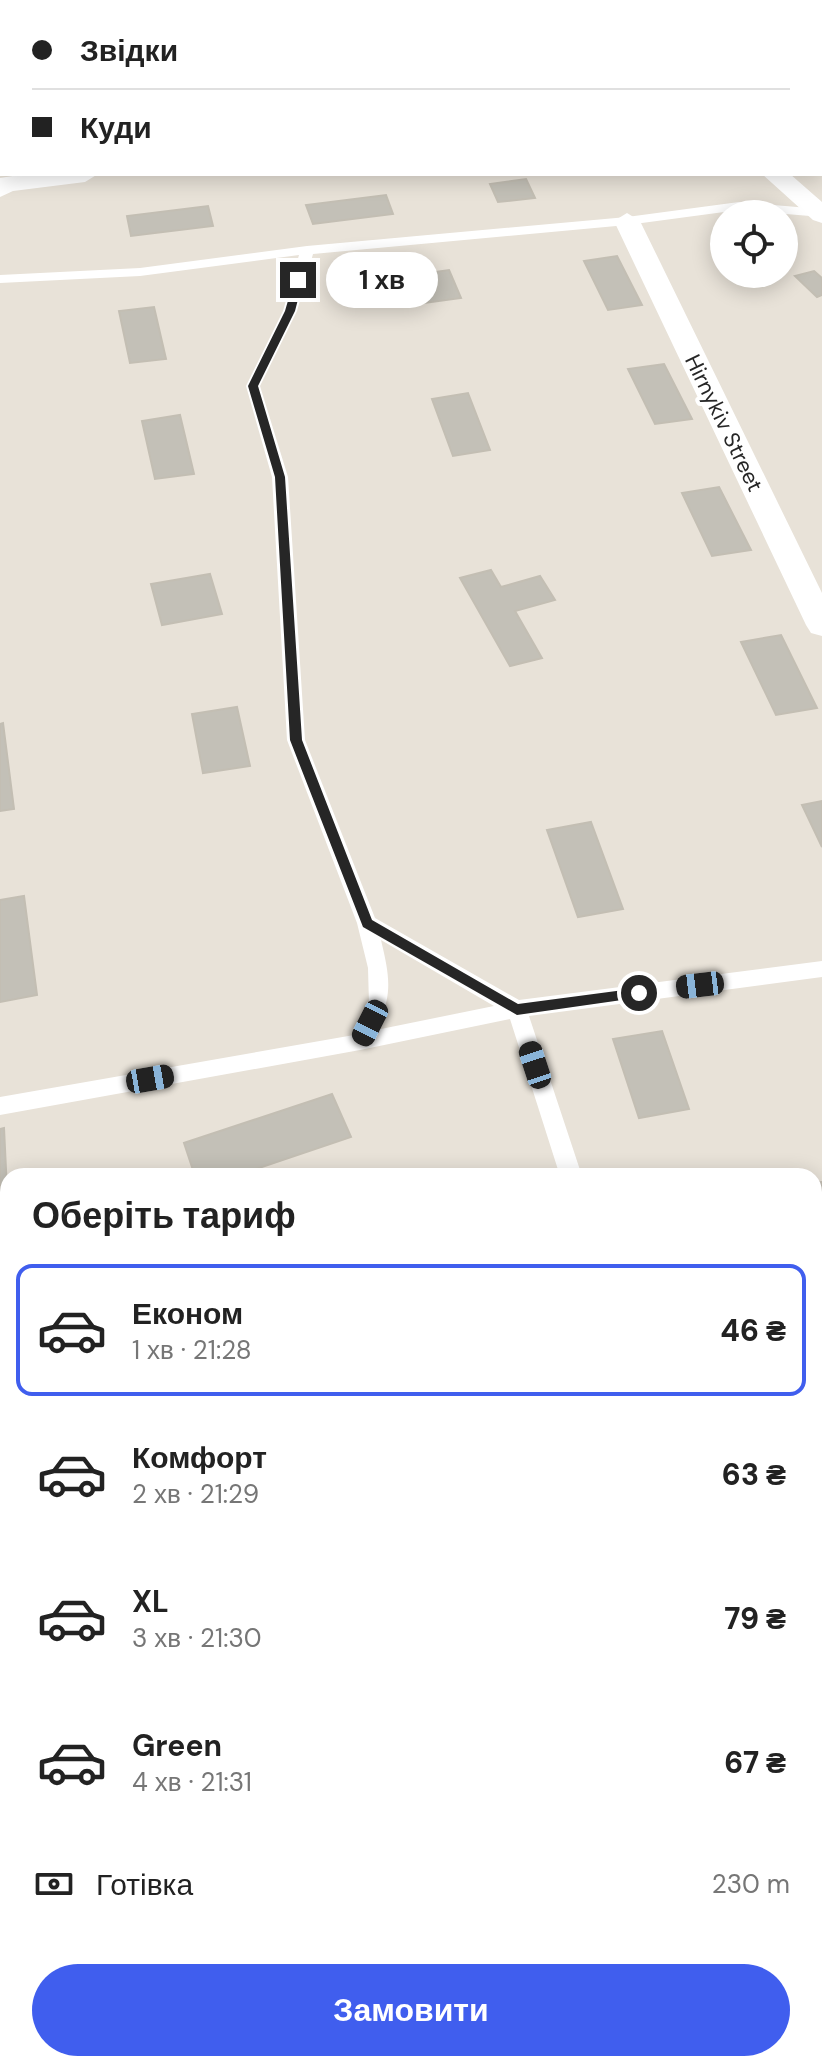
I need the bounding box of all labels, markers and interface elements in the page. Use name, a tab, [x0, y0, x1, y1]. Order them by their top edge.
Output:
text: Звідки	[80, 31, 178, 70]
text: Куди	[80, 108, 152, 147]
map controls	[710, 200, 798, 288]
button: locate	[710, 200, 798, 288]
callout: 1 хв	[326, 252, 438, 308]
route end	[280, 262, 316, 298]
text: 1 хв	[359, 263, 405, 297]
street label: Hirnykiv Street	[678, 350, 770, 496]
car	[675, 970, 725, 1000]
route start	[621, 975, 657, 1011]
car	[348, 996, 392, 1050]
car	[516, 1038, 554, 1092]
car	[124, 1063, 176, 1095]
text: Оберіть тариф	[32, 1192, 296, 1239]
icon: car	[36, 1294, 108, 1366]
text: Економ	[132, 1294, 243, 1333]
text: 46 ₴	[720, 1311, 786, 1350]
text: 1 хв · 21:28	[132, 1333, 252, 1367]
icon: car	[36, 1438, 108, 1510]
text: Комфорт	[132, 1438, 267, 1477]
text: 63 ₴	[722, 1455, 786, 1494]
text: 2 хв · 21:29	[132, 1477, 259, 1511]
icon: car	[36, 1582, 108, 1654]
text: XL	[132, 1582, 169, 1621]
text: 79 ₴	[724, 1599, 786, 1638]
text: 3 хв · 21:30	[132, 1621, 262, 1655]
icon: car	[36, 1726, 108, 1798]
text: Green	[132, 1726, 222, 1765]
text: 67 ₴	[724, 1743, 786, 1782]
text: 4 хв · 21:31	[132, 1765, 252, 1799]
icon: cash	[32, 1862, 76, 1906]
text: Готівка	[96, 1865, 193, 1904]
text: 230 m	[712, 1867, 790, 1901]
button: Замовити	[32, 1964, 790, 2056]

